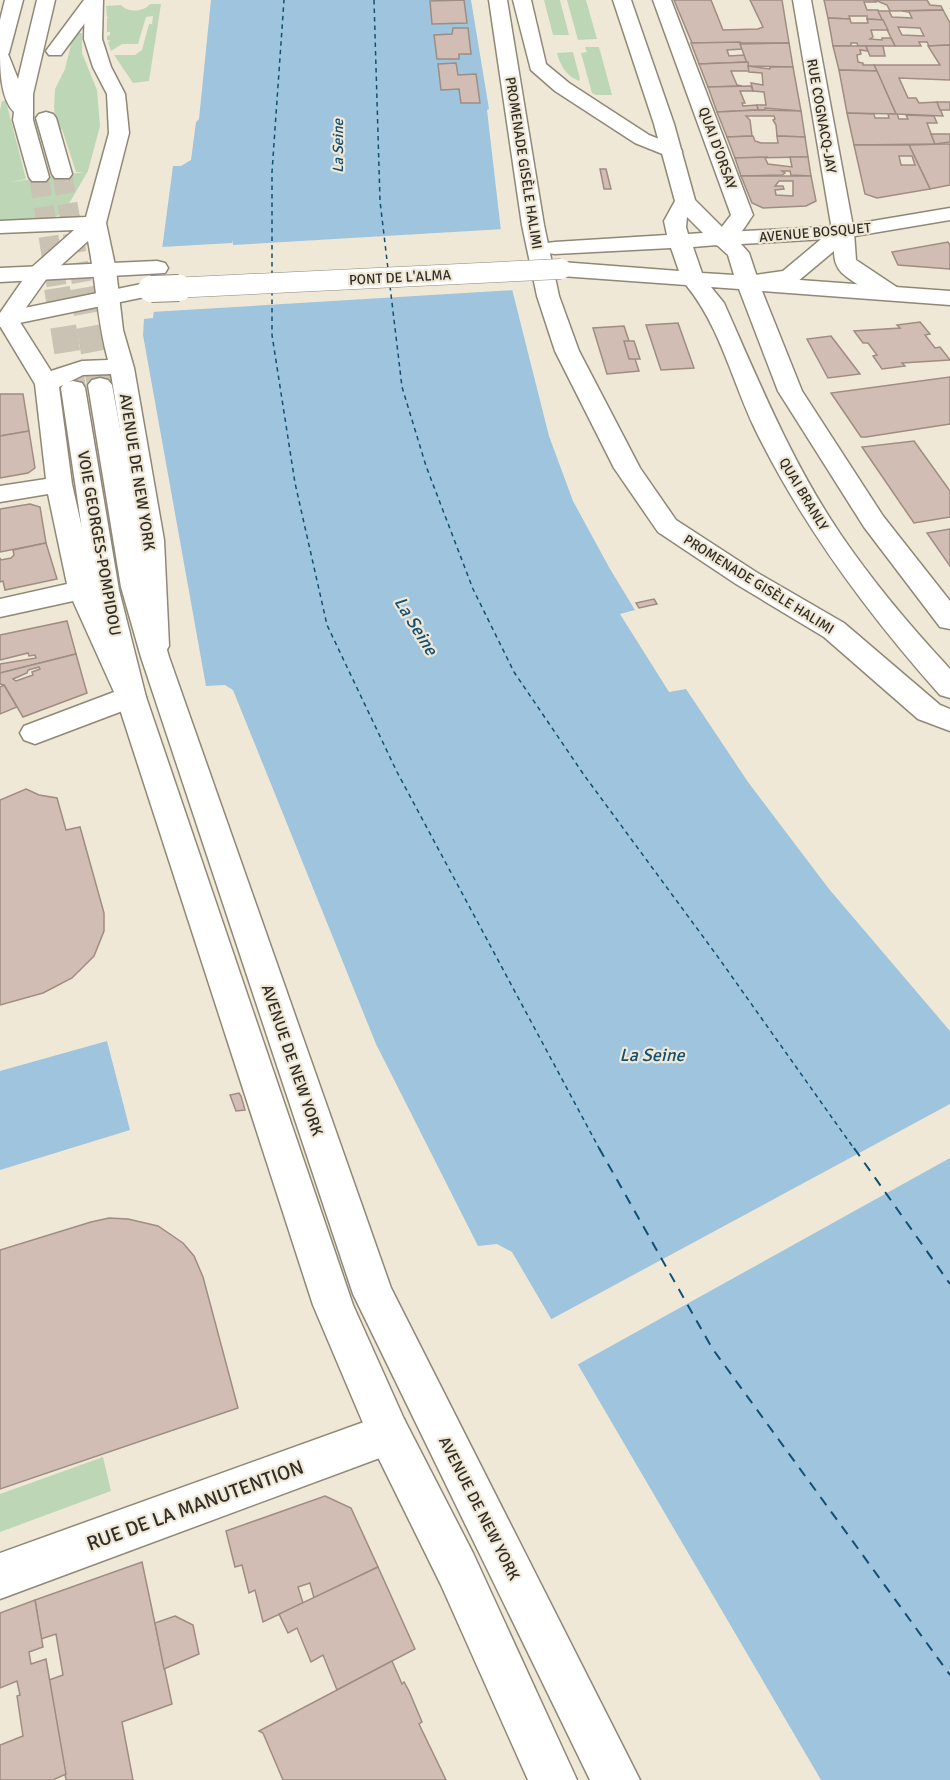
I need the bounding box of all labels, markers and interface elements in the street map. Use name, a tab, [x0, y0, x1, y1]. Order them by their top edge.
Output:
street label: RUE COGNACQ-JAY	[803, 57, 840, 175]
street label: PROMENADE GISÈLE HALIMI	[501, 76, 546, 251]
street label: QUAI D'ORSAY	[695, 105, 740, 192]
water label: La Seine	[329, 117, 347, 173]
street label: AVENUE BOSQUET	[758, 219, 872, 246]
street label: PONT DE L'ALMA	[348, 266, 452, 289]
street label: AVENUE DE NEW YORK	[115, 392, 159, 553]
street label: VOIE GEORGES-POMPIDOU	[73, 449, 125, 637]
street label: QUAI BRANLY	[775, 455, 832, 534]
street label: PROMENADE GISÈLE HALIMI	[680, 531, 837, 638]
water label: La Seine	[389, 593, 443, 660]
street label: AVENUE DE NEW YORK	[257, 982, 328, 1139]
water label: La Seine	[619, 1044, 685, 1066]
street label: AVENUE DE NEW YORK	[434, 1433, 524, 1584]
street label: RUE DE LA MANUTENTION	[83, 1455, 307, 1556]

